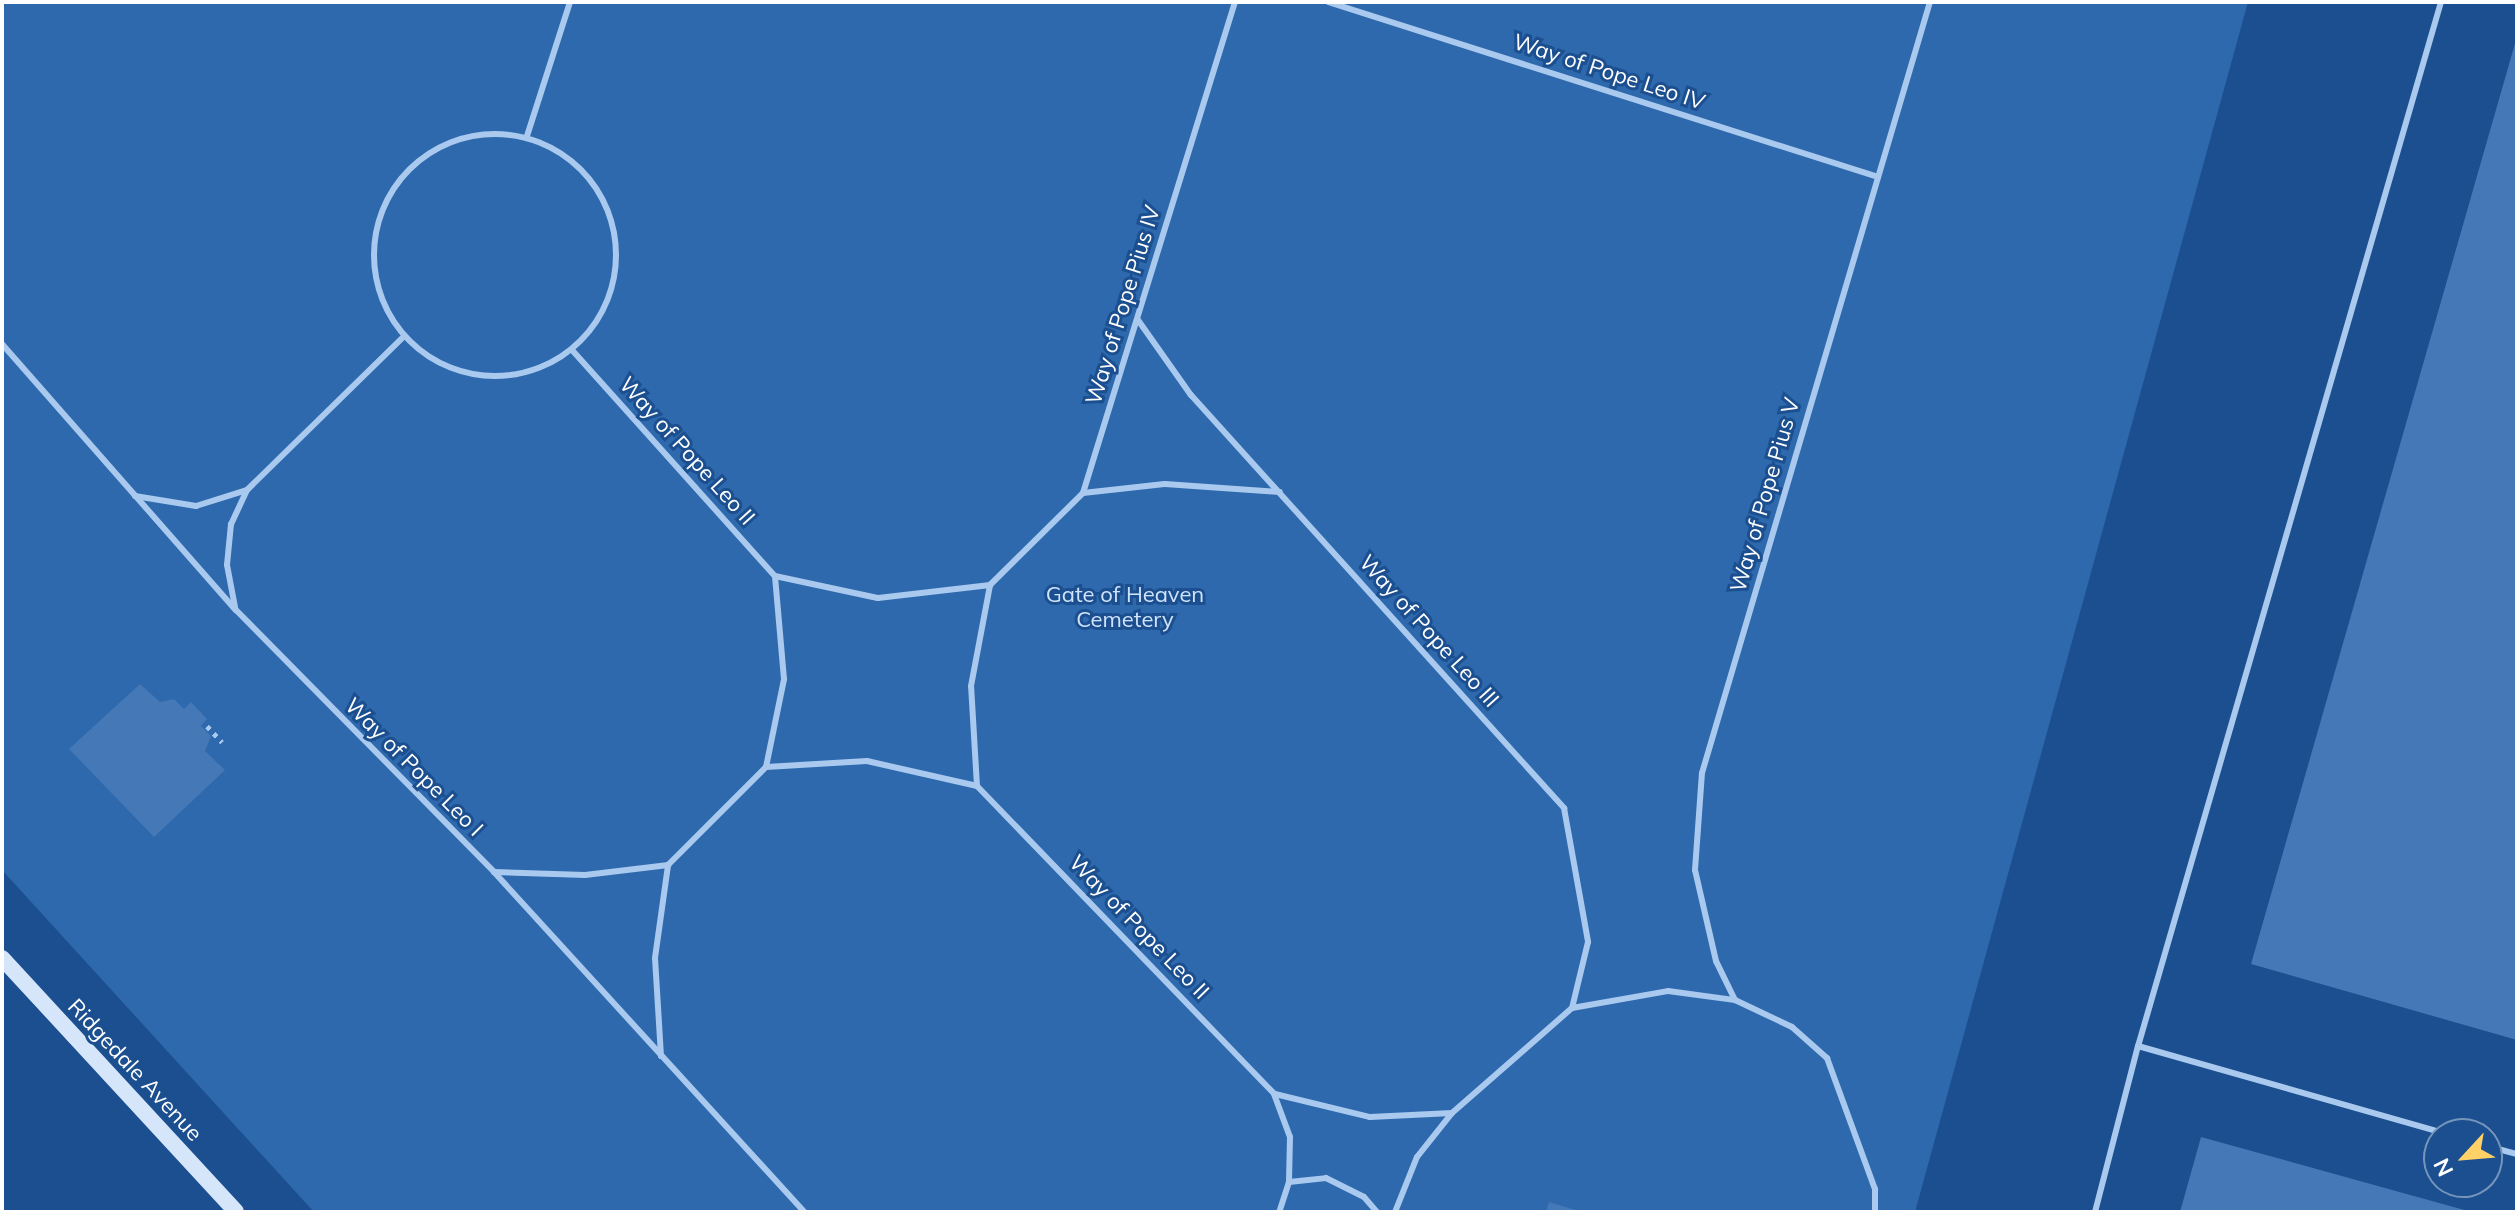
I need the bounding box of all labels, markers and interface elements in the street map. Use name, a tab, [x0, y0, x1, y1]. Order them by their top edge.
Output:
street label: Way of Pope Leo IV	[1510, 29, 1708, 115]
street label: Way of Pope Pius IV	[1080, 202, 1166, 408]
street label: Way of Pope Leo II	[614, 371, 760, 531]
street label: Way of Pope Pius V	[1725, 395, 1805, 595]
street label: Way of Pope Leo III	[1354, 549, 1504, 713]
park label: Gate of Heaven Cemetery	[1046, 581, 1204, 632]
street label: Way of Pope Leo I	[339, 692, 489, 842]
street label: Way of Pope Leo II	[1063, 849, 1215, 1005]
street label: Ridgedale Avenue	[62, 993, 208, 1147]
north arrow	[2423, 1118, 2503, 1198]
text: N	[2427, 1154, 2459, 1181]

